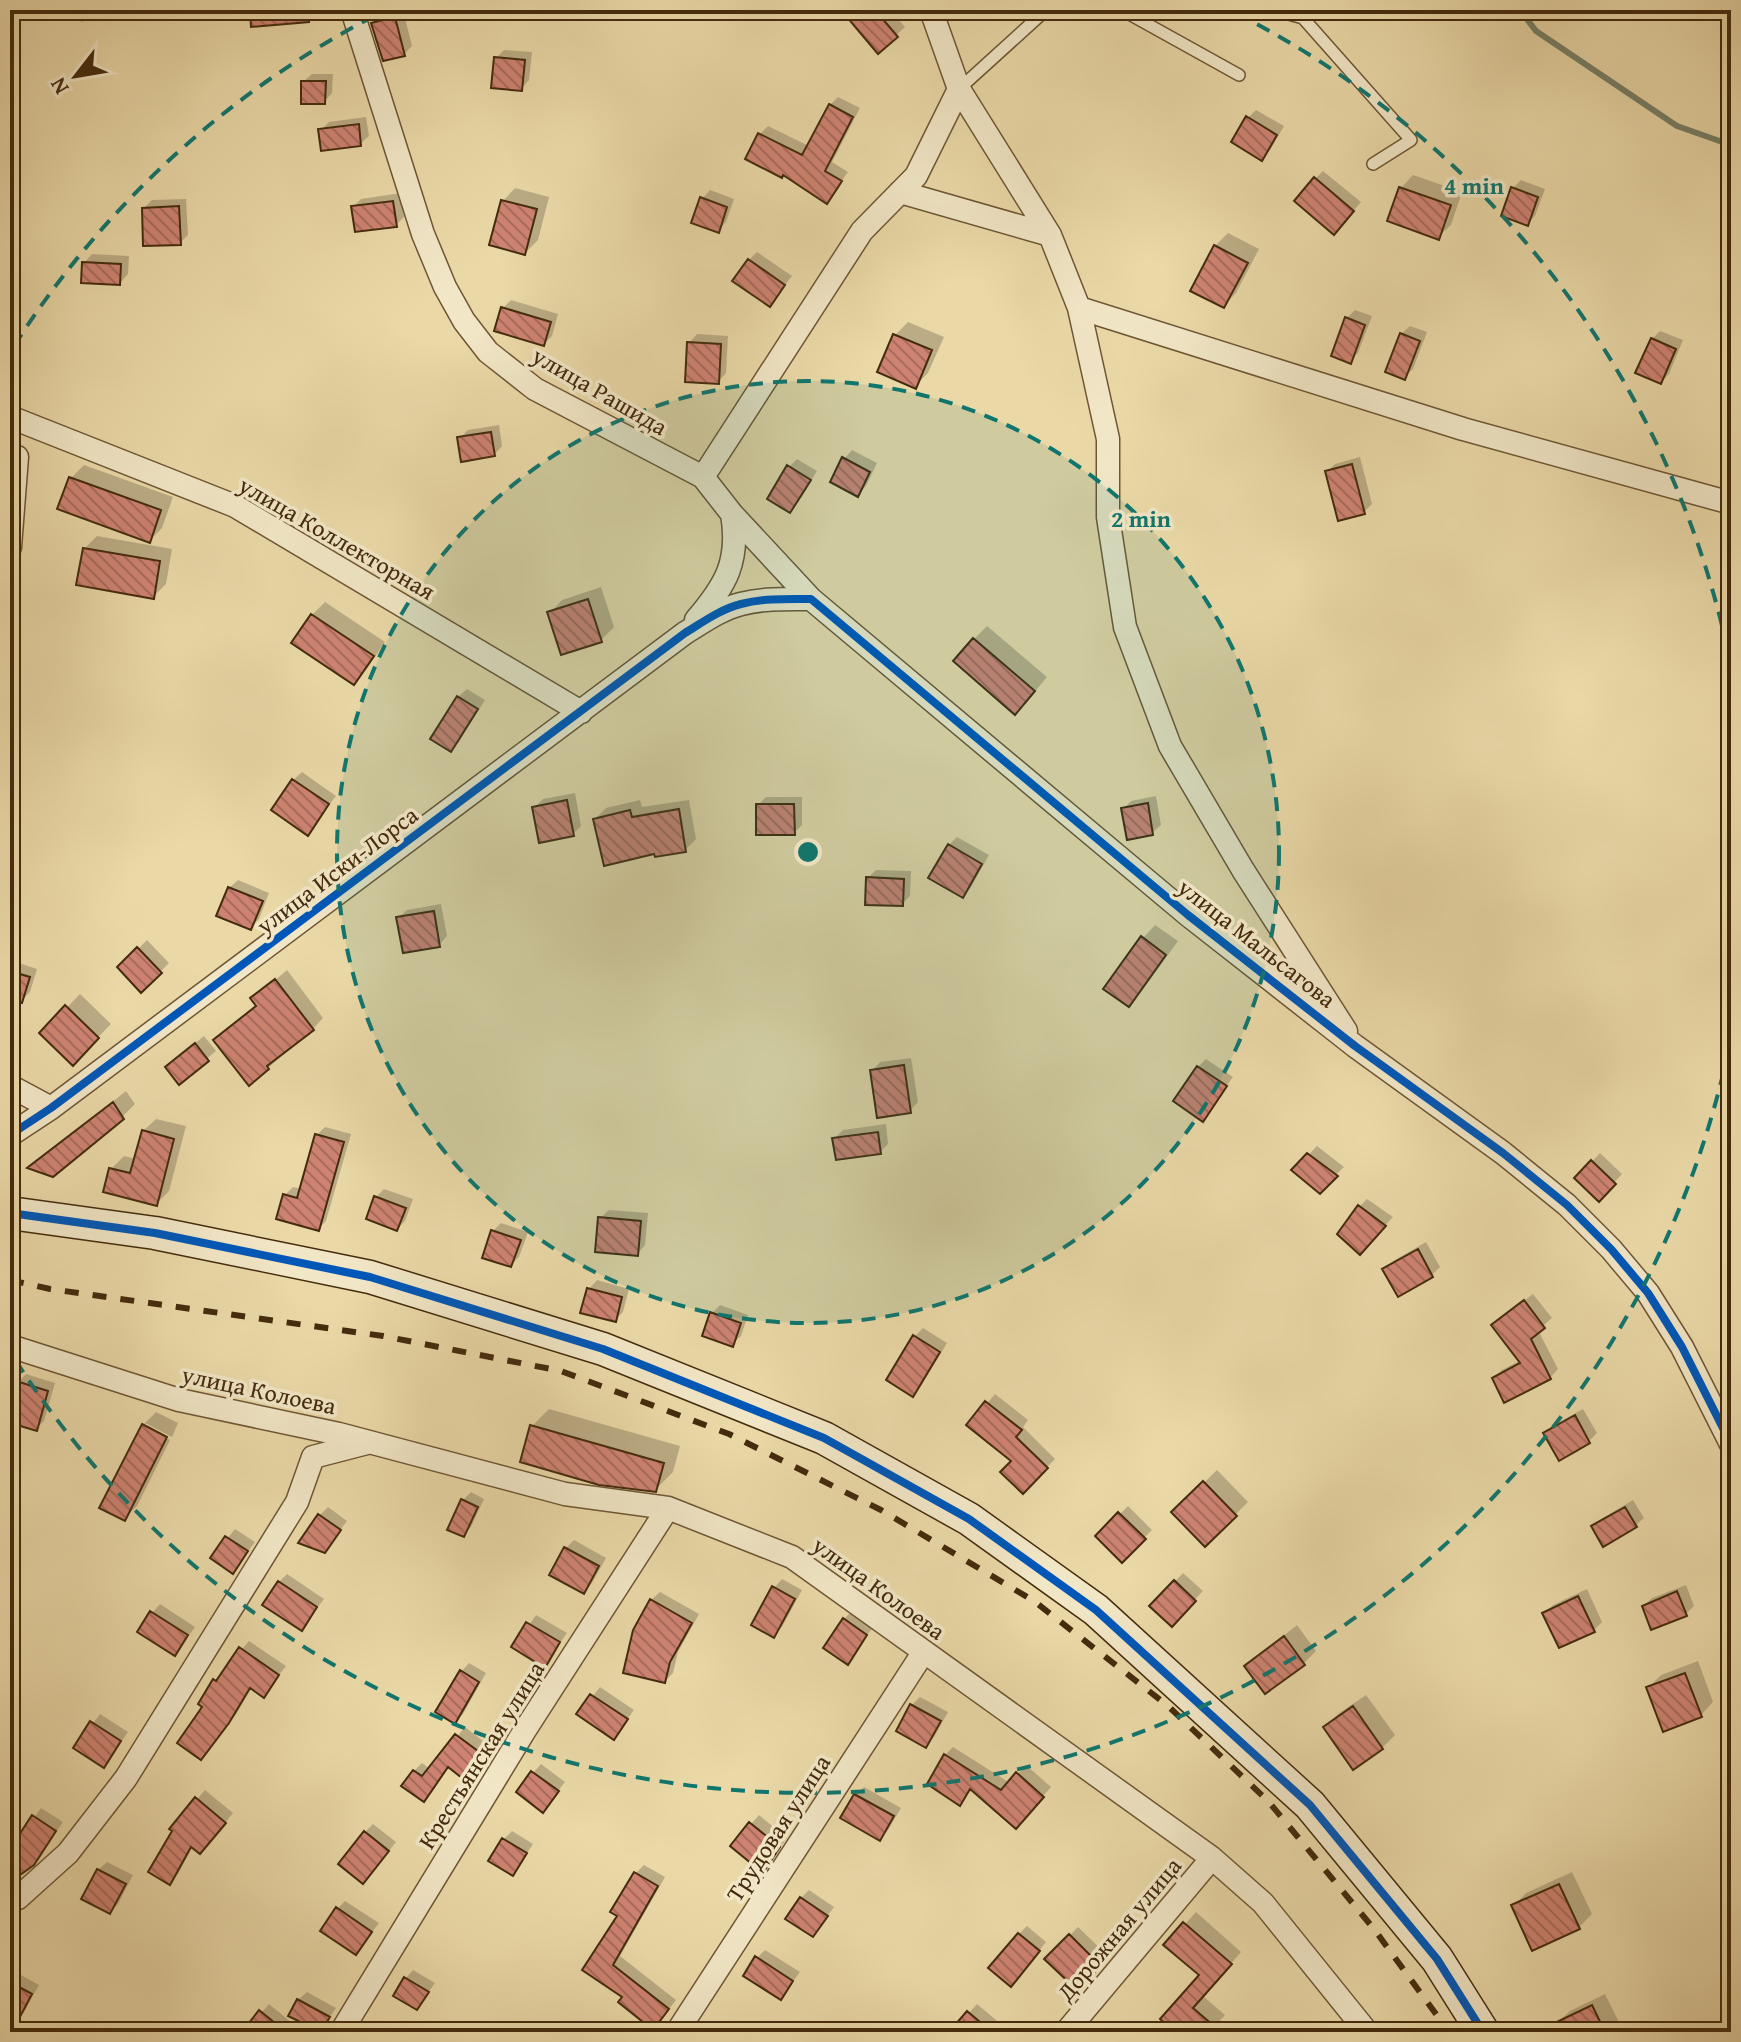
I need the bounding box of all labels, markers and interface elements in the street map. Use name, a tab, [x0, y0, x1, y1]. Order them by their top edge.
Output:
north arrow	[36, 36, 116, 116]
text: N	[41, 72, 76, 101]
text: 4 min	[1444, 168, 1504, 203]
street label: улица Рашида	[525, 338, 675, 444]
street label: улица Коллекторная	[231, 467, 442, 609]
text: 2 min	[1111, 501, 1171, 536]
street label: улица Иски-Лорса	[248, 797, 426, 943]
centre of rings	[794, 838, 822, 866]
street label: улица Мальсагова	[1170, 869, 1344, 1016]
street label: улица Колоева	[178, 1356, 340, 1424]
street label: улица Колоева	[804, 1527, 953, 1649]
street label: Крестьянская улица	[409, 1654, 553, 1856]
street label: Трудовая улица	[717, 1747, 839, 1909]
street label: Дорожная улица	[1048, 1849, 1190, 2009]

